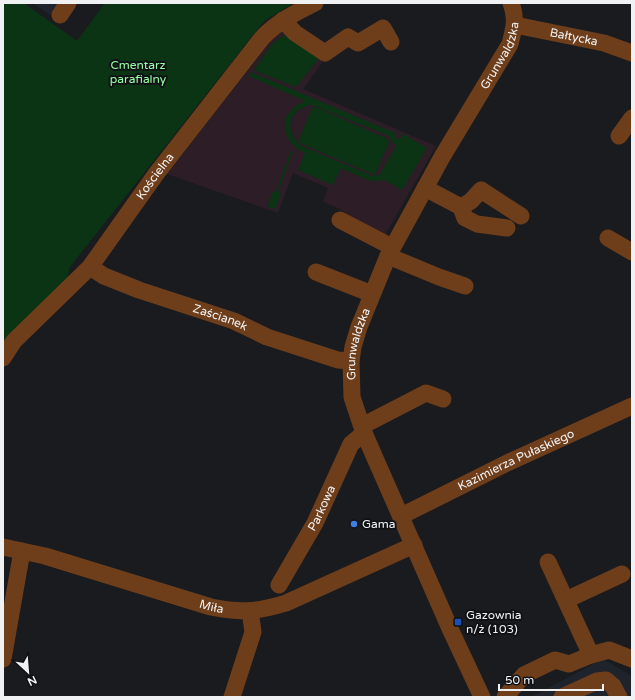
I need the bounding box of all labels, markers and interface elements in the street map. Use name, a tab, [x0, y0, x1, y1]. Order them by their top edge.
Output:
street label: Grunwaldzka	[477, 21, 521, 92]
street label: Bałtycka	[549, 25, 599, 49]
park label: Cmentarz parafialny	[110, 58, 167, 86]
street label: Kościelna	[133, 150, 177, 202]
street label: Zaścianek	[191, 301, 250, 334]
street label: Grunwaldzka	[344, 306, 373, 380]
street label: Kazimierza Pułaskiego	[455, 426, 576, 493]
street label: Parkowa	[305, 483, 338, 534]
place label: Gama	[362, 517, 396, 531]
marker: Gama	[349, 519, 359, 529]
street label: Miła	[198, 597, 225, 616]
place label: Gazownia n/ż (103)	[466, 608, 522, 636]
marker: Gazownia n/ż (103)	[453, 617, 463, 627]
north arrow	[8, 652, 48, 692]
scale bar	[499, 666, 603, 692]
text: N	[25, 673, 39, 688]
text: 50 m	[505, 673, 534, 687]

